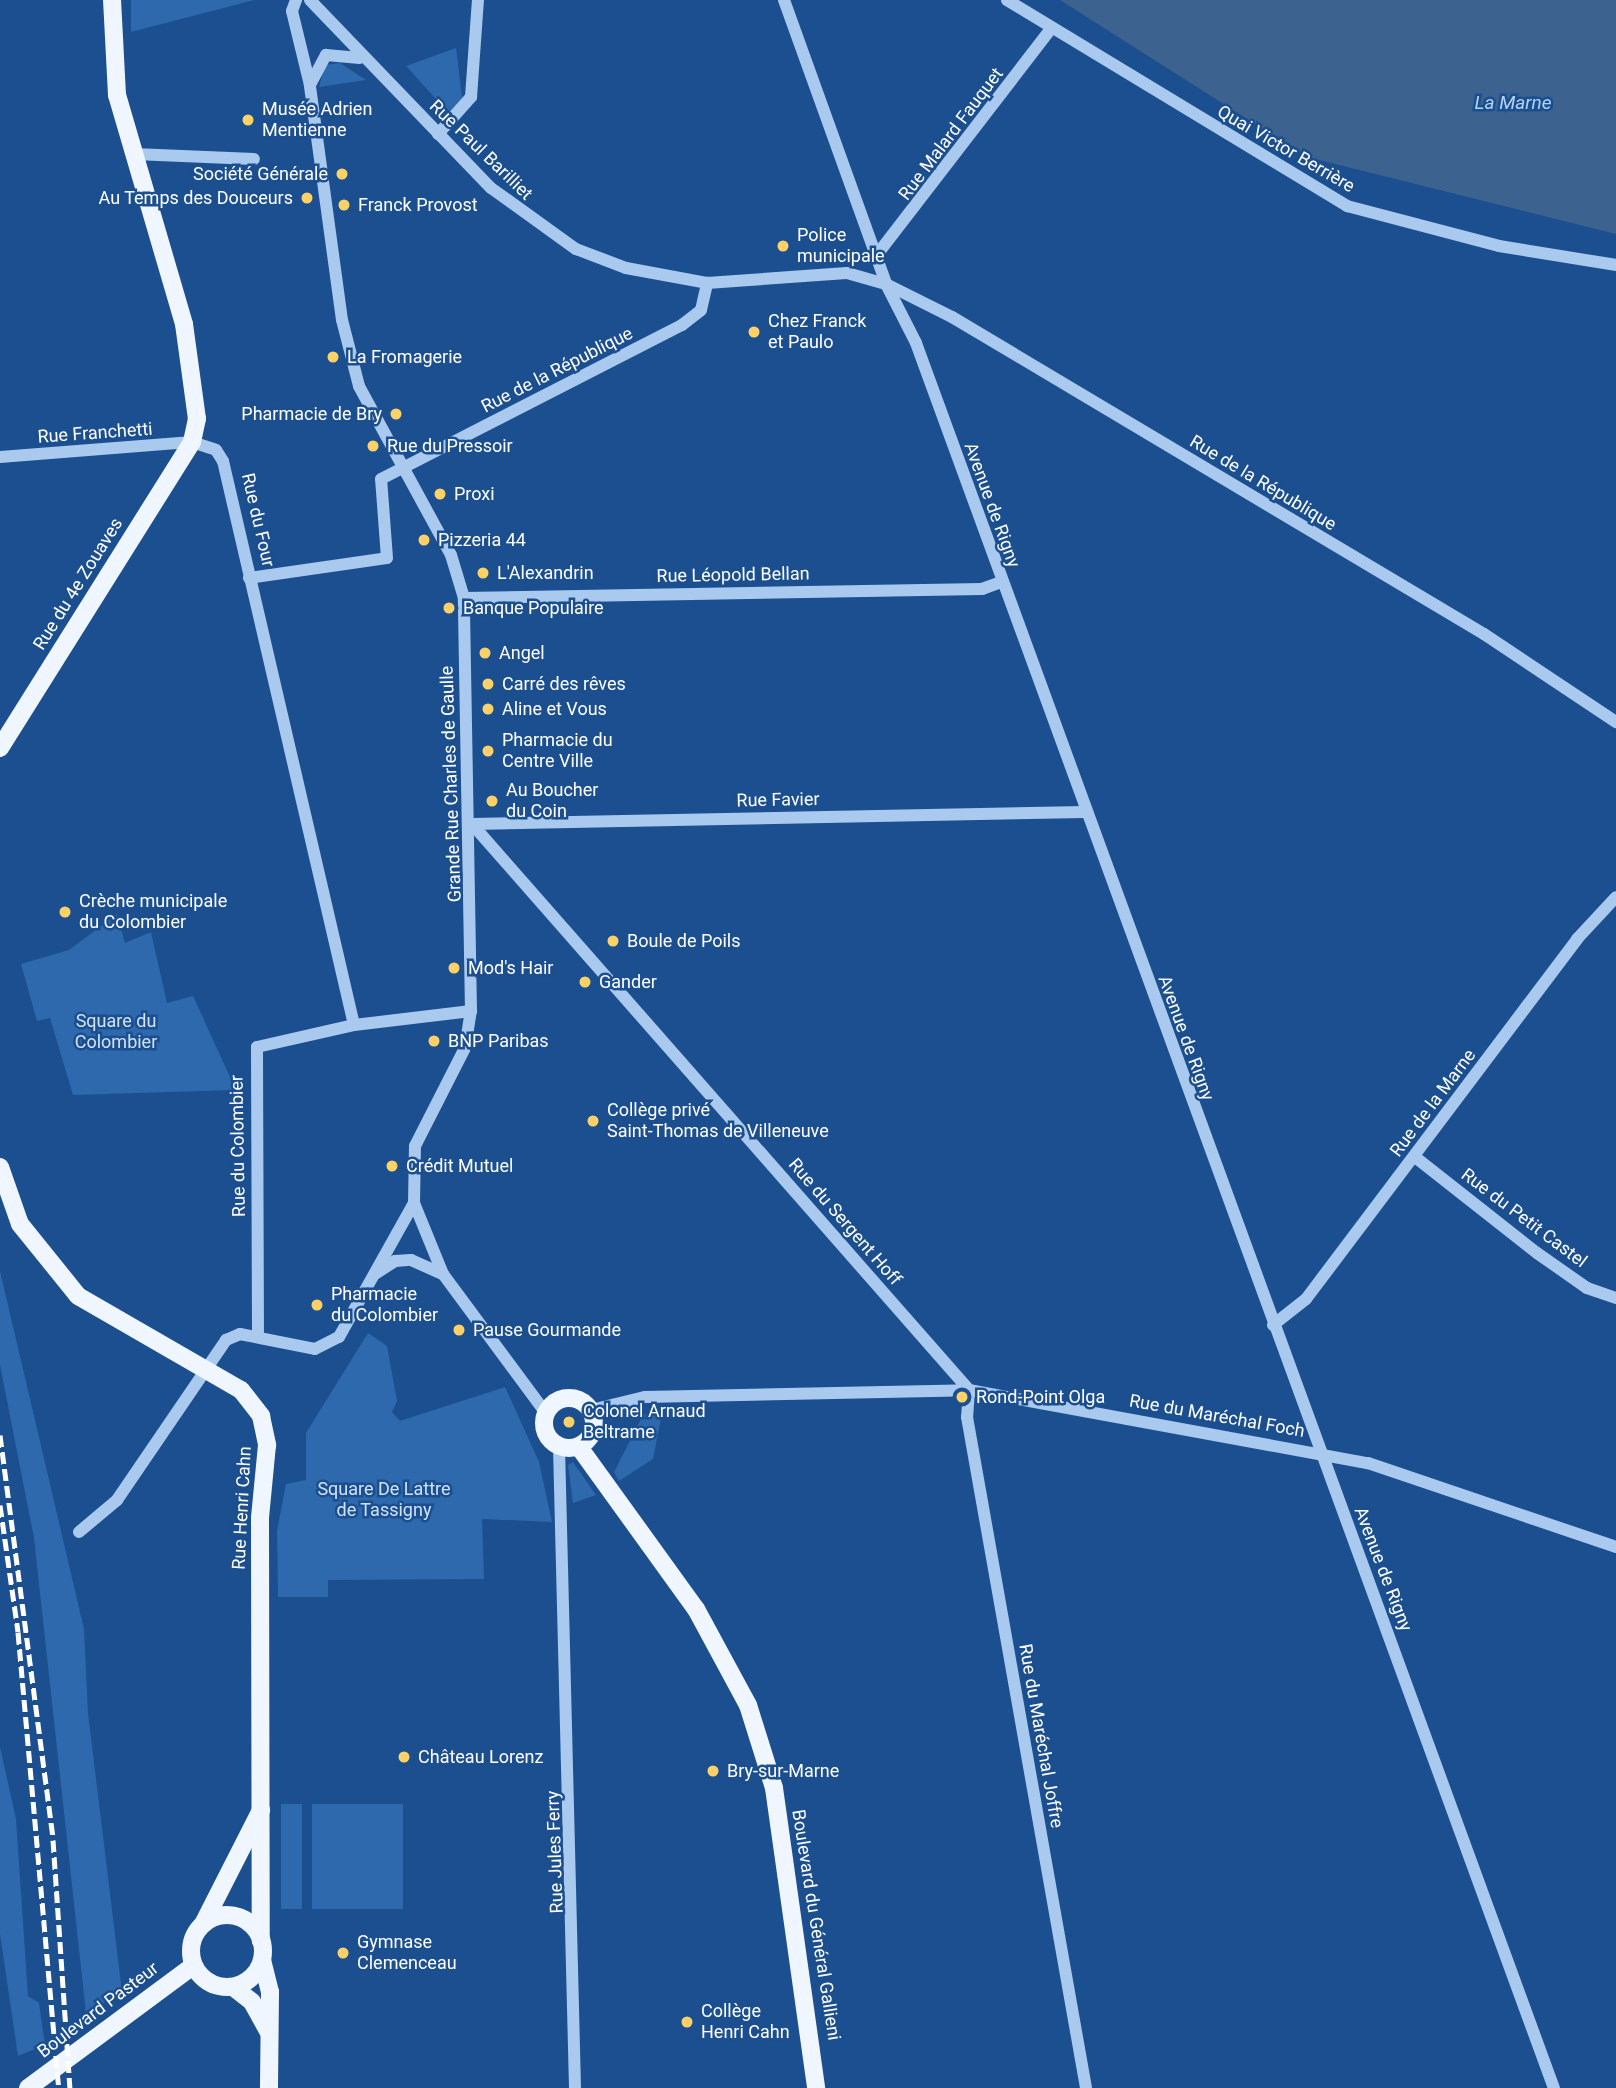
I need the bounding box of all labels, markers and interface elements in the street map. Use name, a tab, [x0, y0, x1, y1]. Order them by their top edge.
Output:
street label: Rue Malard Fauquet	[894, 64, 1008, 204]
water label: La Marne	[1475, 92, 1551, 114]
street label: Rue Paul Barilliet	[425, 95, 537, 205]
place label: Musée Adrien Mentienne	[262, 99, 372, 142]
street label: Quai Victor Berrière	[1213, 101, 1359, 197]
marker: Musée Adrien Mentienne	[240, 112, 256, 128]
place label: Société Générale	[193, 163, 328, 185]
marker: Société Générale	[334, 166, 350, 182]
place label: Au Temps des Douceurs	[98, 187, 293, 209]
marker: Au Temps des Douceurs	[299, 190, 315, 206]
place label: Franck Provost	[358, 194, 478, 216]
marker: Franck Provost	[336, 197, 352, 213]
place label: Police municipale	[797, 225, 885, 268]
marker: Police municipale	[775, 238, 791, 254]
place label: Chez Franck et Paulo	[768, 311, 866, 354]
street label: Rue de la République	[478, 322, 636, 418]
marker: Chez Franck et Paulo	[746, 324, 762, 340]
place label: La Fromagerie	[347, 346, 462, 368]
marker: La Fromagerie	[325, 349, 341, 365]
place label: Pharmacie de Bry	[241, 403, 382, 425]
marker: Pharmacie de Bry	[388, 406, 404, 422]
street label: Rue Franchetti	[37, 418, 153, 448]
street label: Rue de la République	[1186, 431, 1340, 535]
place label: Rue du Pressoir	[387, 435, 513, 457]
marker: Rue du Pressoir	[365, 438, 381, 454]
street label: Avenue de Rigny	[959, 440, 1025, 570]
street label: Rue du Four	[237, 471, 279, 569]
place label: Proxi	[454, 483, 495, 505]
marker: Proxi	[432, 486, 448, 502]
street label: Rue du 4e Zouaves	[29, 514, 127, 654]
place label: Pizzeria 44	[438, 529, 526, 551]
marker: Pizzeria 44	[416, 532, 432, 548]
place label: L'Alexandrin	[497, 562, 594, 584]
street label: Rue Léopold Bellan	[656, 563, 810, 587]
marker: L'Alexandrin	[475, 565, 491, 581]
place label: Banque Populaire	[463, 597, 604, 619]
marker: Banque Populaire	[441, 600, 457, 616]
place label: Angel	[499, 642, 545, 664]
marker: Angel	[477, 645, 493, 661]
street label: Grande Rue Charles de Gaulle	[436, 665, 466, 903]
place label: Carré des rêves	[502, 673, 626, 695]
marker: Carré des rêves	[480, 676, 496, 692]
place label: Aline et Vous	[502, 698, 607, 720]
marker: Aline et Vous	[480, 701, 496, 717]
place label: Pharmacie du Centre Ville	[502, 730, 613, 772]
marker: Pharmacie du Centre Ville	[480, 743, 496, 759]
place label: Au Boucher du Coin	[506, 780, 598, 822]
street label: Rue Favier	[736, 788, 820, 812]
marker: Au Boucher du Coin	[484, 793, 500, 809]
place label: Crèche municipale du Colombier	[79, 891, 227, 934]
marker: Crèche municipale du Colombier	[57, 904, 73, 920]
place label: Boule de Poils	[627, 930, 741, 952]
marker: Boule de Poils	[605, 933, 621, 949]
place label: Mod's Hair	[468, 957, 553, 979]
marker: Mod's Hair	[446, 960, 462, 976]
place label: Gander	[599, 971, 657, 993]
street label: Avenue de Rigny	[1153, 973, 1219, 1103]
marker: Gander	[577, 974, 593, 990]
park label: Square du Colombier	[75, 1011, 157, 1054]
place label: BNP Paribas	[448, 1030, 549, 1052]
marker: BNP Paribas	[426, 1033, 442, 1049]
street label: Rue de la Marne	[1386, 1045, 1480, 1161]
street label: Rue du Colombier	[226, 1075, 250, 1217]
place label: Collège privé Saint-Thomas de Villeneuve	[607, 1100, 829, 1142]
marker: Collège privé Saint-Thomas de Villeneuve	[585, 1113, 601, 1129]
street label: Rue du Sergent Hoff	[784, 1154, 906, 1290]
place label: Crédit Mutuel	[406, 1155, 513, 1177]
marker: Crédit Mutuel	[384, 1158, 400, 1174]
street label: Rue du Petit Castel	[1457, 1164, 1591, 1272]
place label: Pharmacie du Colombier	[331, 1284, 438, 1326]
marker: Pharmacie du Colombier	[309, 1297, 325, 1313]
place label: Pause Gourmande	[473, 1319, 621, 1341]
marker: Pause Gourmande	[451, 1322, 467, 1338]
place label: Rond-Point Olga	[976, 1386, 1105, 1408]
marker: Rond-Point Olga	[954, 1389, 970, 1405]
street label: Rue du Maréchal Foch	[1128, 1390, 1306, 1442]
place label: Colonel Arnaud Beltrame	[583, 1401, 706, 1444]
marker: Colonel Arnaud Beltrame	[561, 1414, 577, 1430]
street label: Rue Henri Cahn	[228, 1446, 256, 1570]
park label: Square De Lattre de Tassigny	[317, 1479, 451, 1522]
street label: Avenue de Rigny	[1349, 1504, 1417, 1634]
street label: Rue du Maréchal Joffre	[1014, 1642, 1068, 1830]
place label: Château Lorenz	[418, 1746, 543, 1768]
marker: Château Lorenz	[396, 1749, 412, 1765]
place label: Bry-sur-Marne	[727, 1760, 839, 1782]
marker: Bry-sur-Marne	[705, 1763, 721, 1779]
street label: Rue Jules Ferry	[542, 1790, 568, 1914]
street label: Boulevard du Général Gallieni	[787, 1808, 845, 2042]
place label: Gymnase Clemenceau	[357, 1932, 457, 1974]
marker: Gymnase Clemenceau	[335, 1945, 351, 1961]
street label: Boulevard Pasteur	[33, 1957, 163, 2063]
place label: Collège Henri Cahn	[701, 2001, 790, 2044]
marker: Collège Henri Cahn	[679, 2014, 695, 2030]

